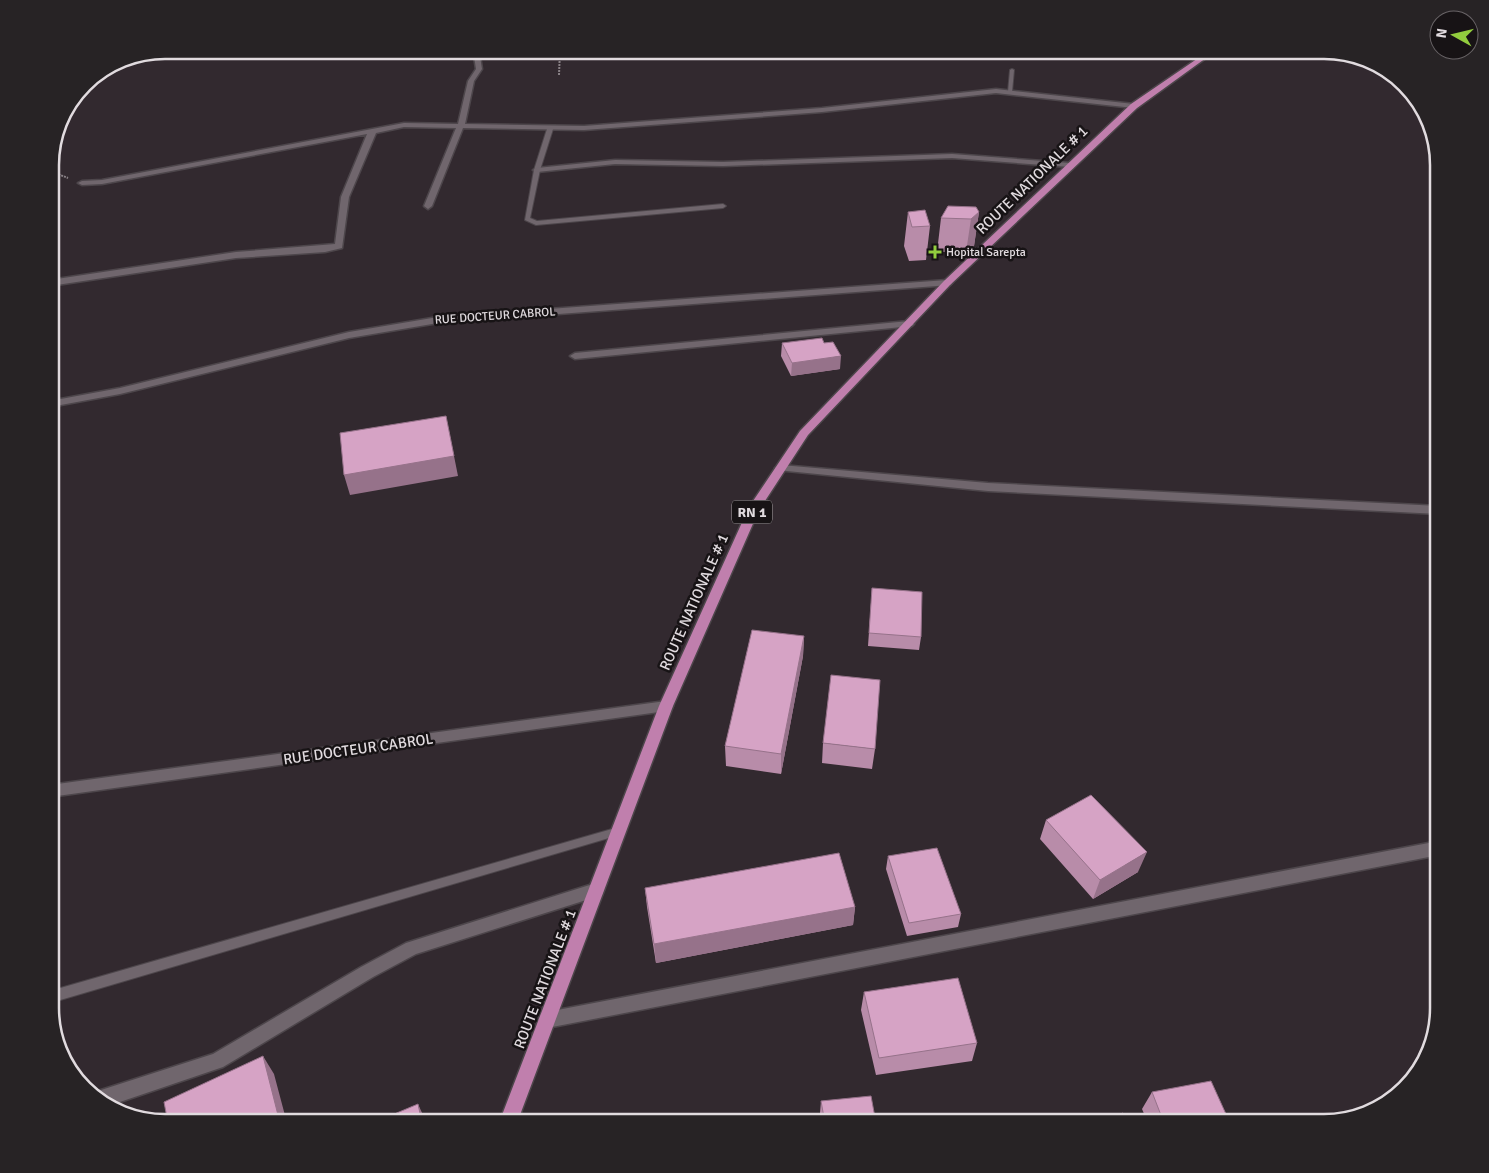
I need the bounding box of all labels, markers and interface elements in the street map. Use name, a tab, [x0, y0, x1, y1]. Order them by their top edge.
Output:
north arrow	[1429, 10, 1479, 60]
text: N	[1433, 27, 1451, 39]
street label: ROUTE NATIONALE # 1	[973, 122, 1091, 238]
marker: Hopital Sarepta	[928, 245, 942, 259]
place label: Hopital Sarepta	[946, 245, 1026, 260]
street label: RUE DOCTEUR CABROL	[434, 304, 556, 328]
road number: RN 1	[732, 501, 772, 524]
street label: ROUTE NATIONALE # 1	[656, 531, 732, 673]
street label: RUE DOCTEUR CABROL	[282, 730, 434, 768]
street label: ROUTE NATIONALE # 1	[510, 907, 580, 1051]

